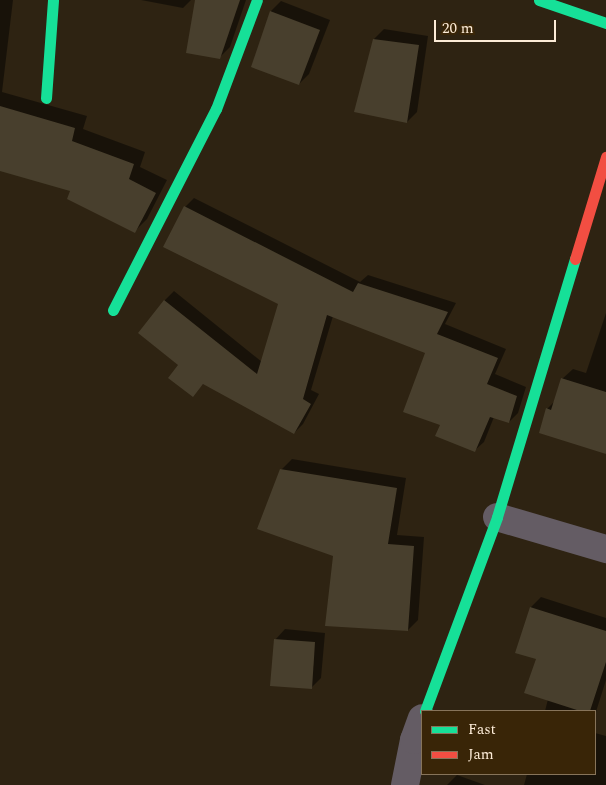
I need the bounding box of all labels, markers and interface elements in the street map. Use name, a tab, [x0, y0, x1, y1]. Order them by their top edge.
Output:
scale bar	[436, 10, 558, 42]
text: 20 m	[442, 17, 474, 40]
legend	[421, 710, 596, 775]
text: Fast	[468, 718, 496, 741]
text: Jam	[468, 743, 494, 766]

